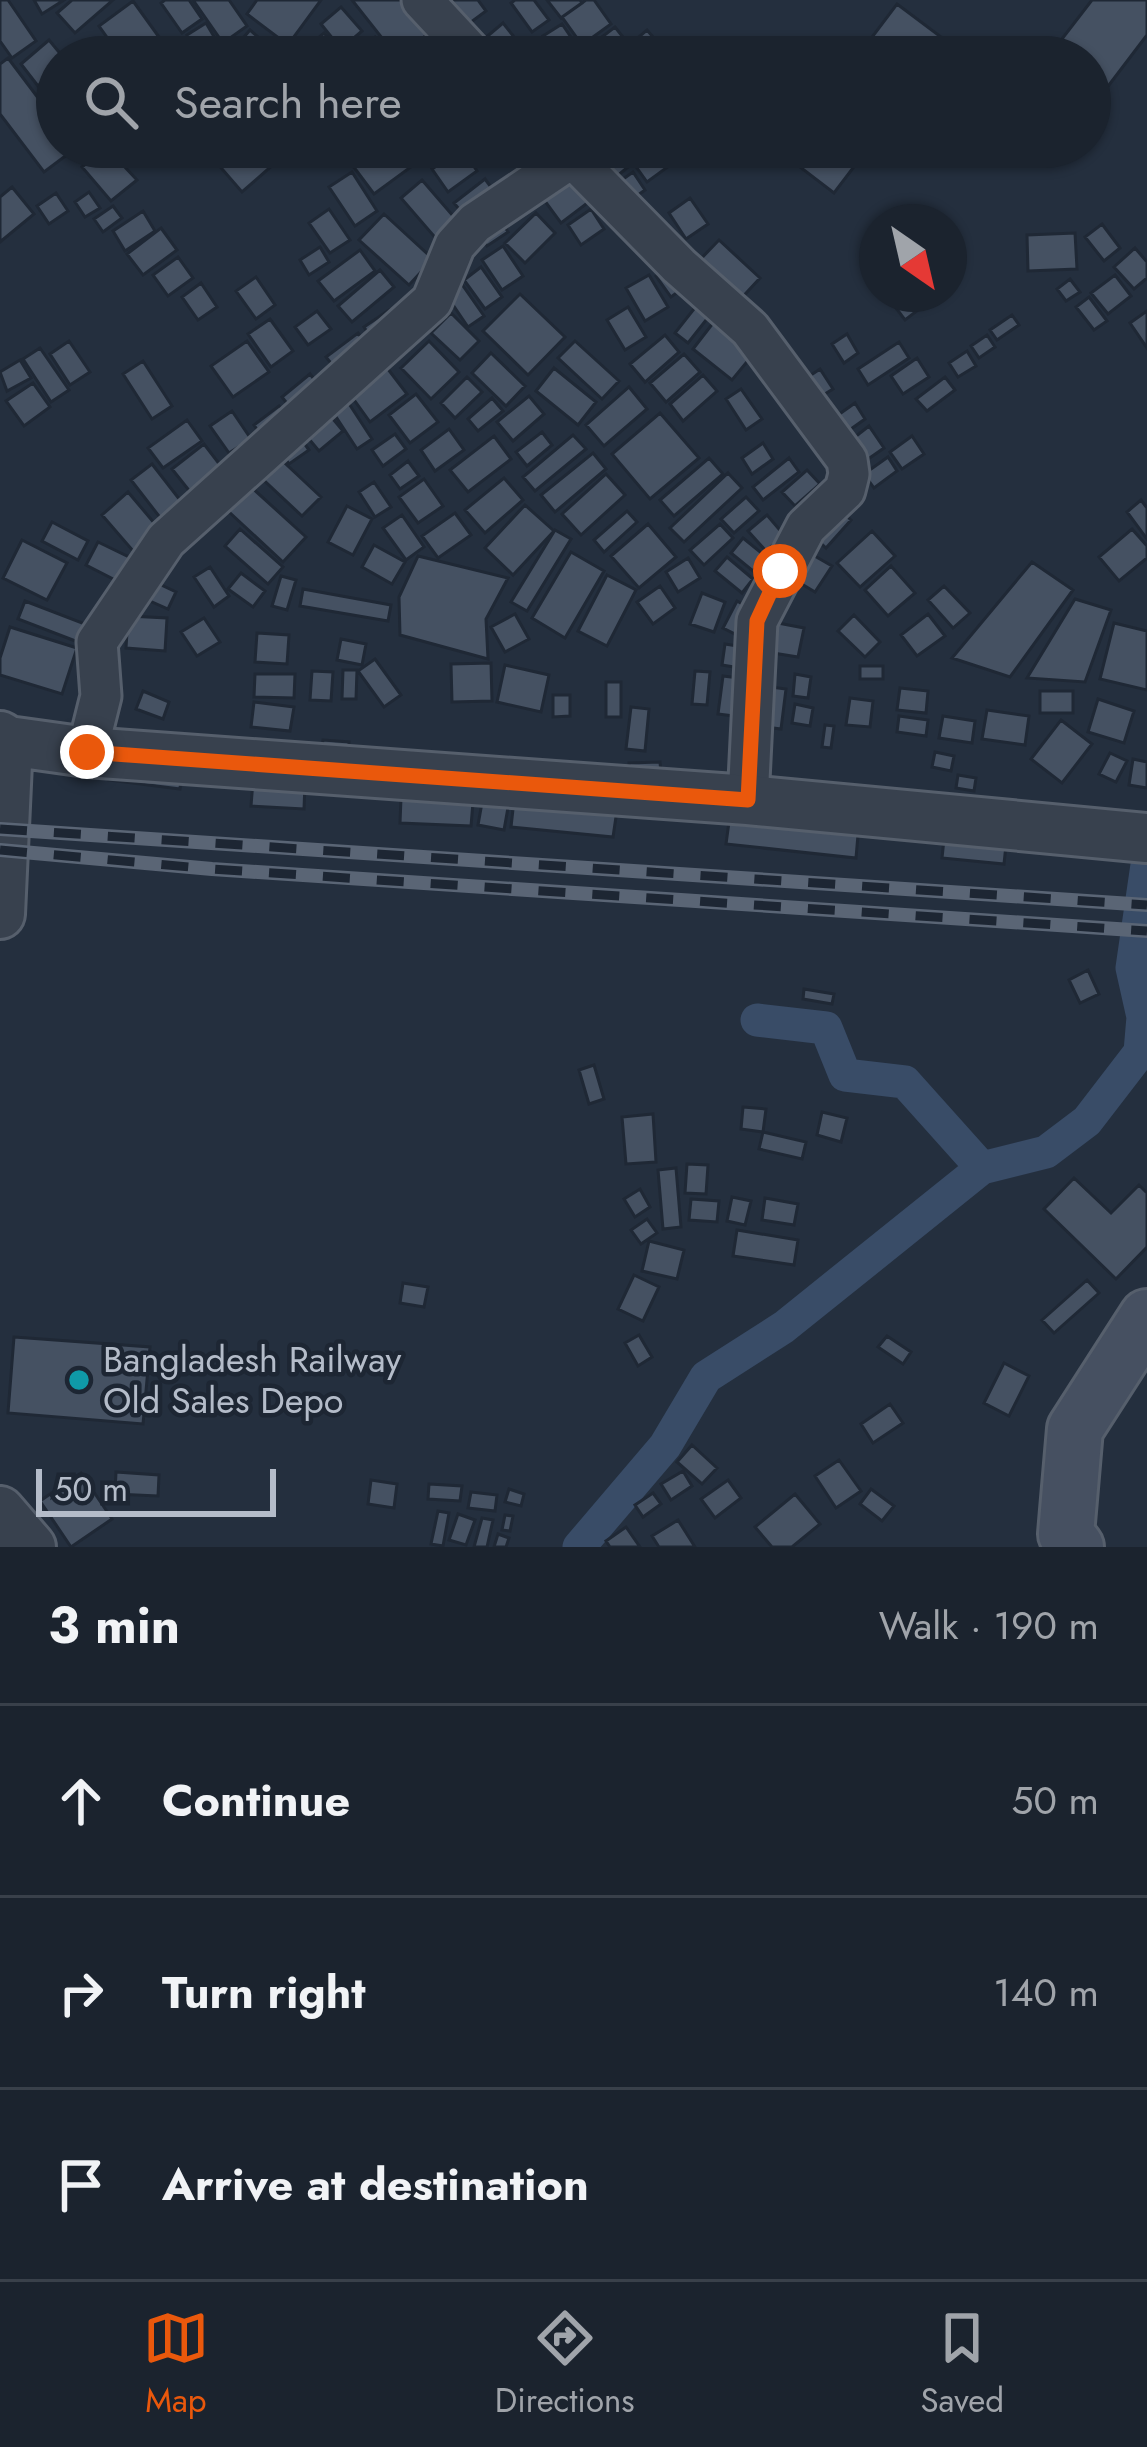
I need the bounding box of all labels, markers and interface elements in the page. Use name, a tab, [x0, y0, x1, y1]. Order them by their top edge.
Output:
search box	[36, 36, 1111, 168]
icon: search	[78, 69, 144, 135]
text: Search here	[174, 70, 402, 135]
north arrow	[859, 204, 967, 312]
route start	[753, 544, 807, 598]
route end	[60, 725, 114, 779]
place label: Bangladesh Railway Old Sales Depo	[103, 1333, 401, 1426]
marker: Bangladesh Railway Old Sales Depo	[66, 1367, 92, 1393]
scale bar	[36, 1463, 276, 1516]
text: 50 m	[54, 1466, 128, 1513]
text: 3 min	[48, 1588, 180, 1662]
text: Walk · 190 m	[879, 1597, 1099, 1654]
icon: ahead	[48, 1768, 114, 1834]
text: Continue	[162, 1768, 350, 1833]
text: 50 m	[1011, 1772, 1099, 1829]
icon: right	[48, 1960, 114, 2026]
text: Turn right	[162, 1960, 366, 2025]
text: 140 m	[993, 1964, 1099, 2021]
icon: arrive	[48, 2152, 114, 2218]
text: Arrive at destination	[162, 2152, 589, 2217]
tab: Map	[143, 2305, 209, 2424]
tab: Directions	[495, 2305, 635, 2424]
tab: Saved	[920, 2305, 1004, 2424]

